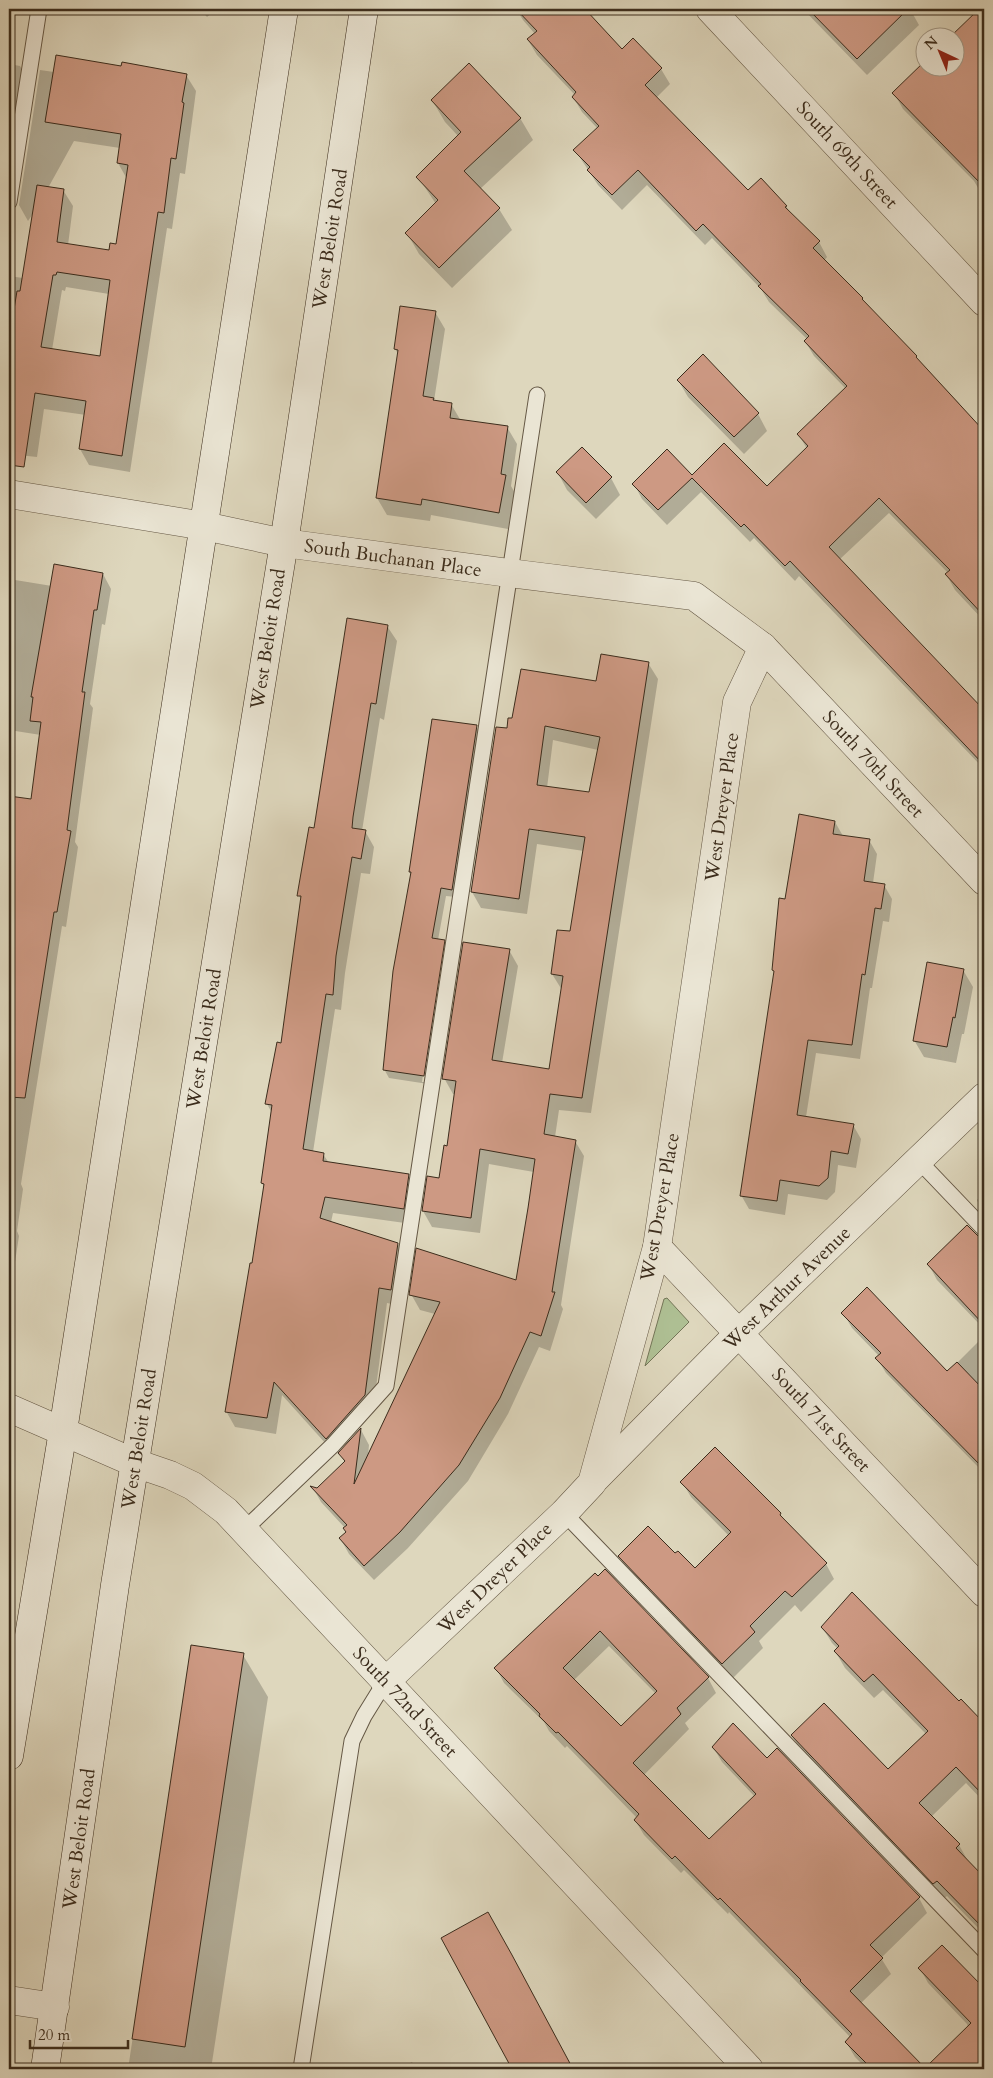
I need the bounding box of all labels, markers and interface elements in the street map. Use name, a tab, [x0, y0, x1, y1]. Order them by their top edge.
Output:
north arrow	[916, 28, 966, 78]
text: N	[920, 32, 942, 54]
street label: South 69th Street	[790, 95, 904, 215]
street label: West Beloit Road	[306, 167, 354, 312]
street label: South Buchanan Place	[303, 533, 483, 583]
street label: West Beloit Road	[244, 567, 292, 712]
street label: South 70th Street	[816, 704, 930, 824]
street label: West Dreyer Place	[699, 731, 745, 884]
street label: West Beloit Road	[180, 967, 228, 1112]
street label: West Dreyer Place	[634, 1131, 686, 1284]
street label: West Arthur Avenue	[717, 1220, 856, 1356]
street label: South 71st Street	[766, 1362, 876, 1478]
street label: West Beloit Road	[115, 1367, 163, 1512]
street label: West Dreyer Place	[431, 1516, 558, 1640]
street label: South 72nd Street	[347, 1641, 463, 1763]
street label: West Beloit Road	[56, 1767, 102, 1912]
scale bar	[30, 2018, 128, 2050]
text: 20 m	[38, 2025, 70, 2045]

